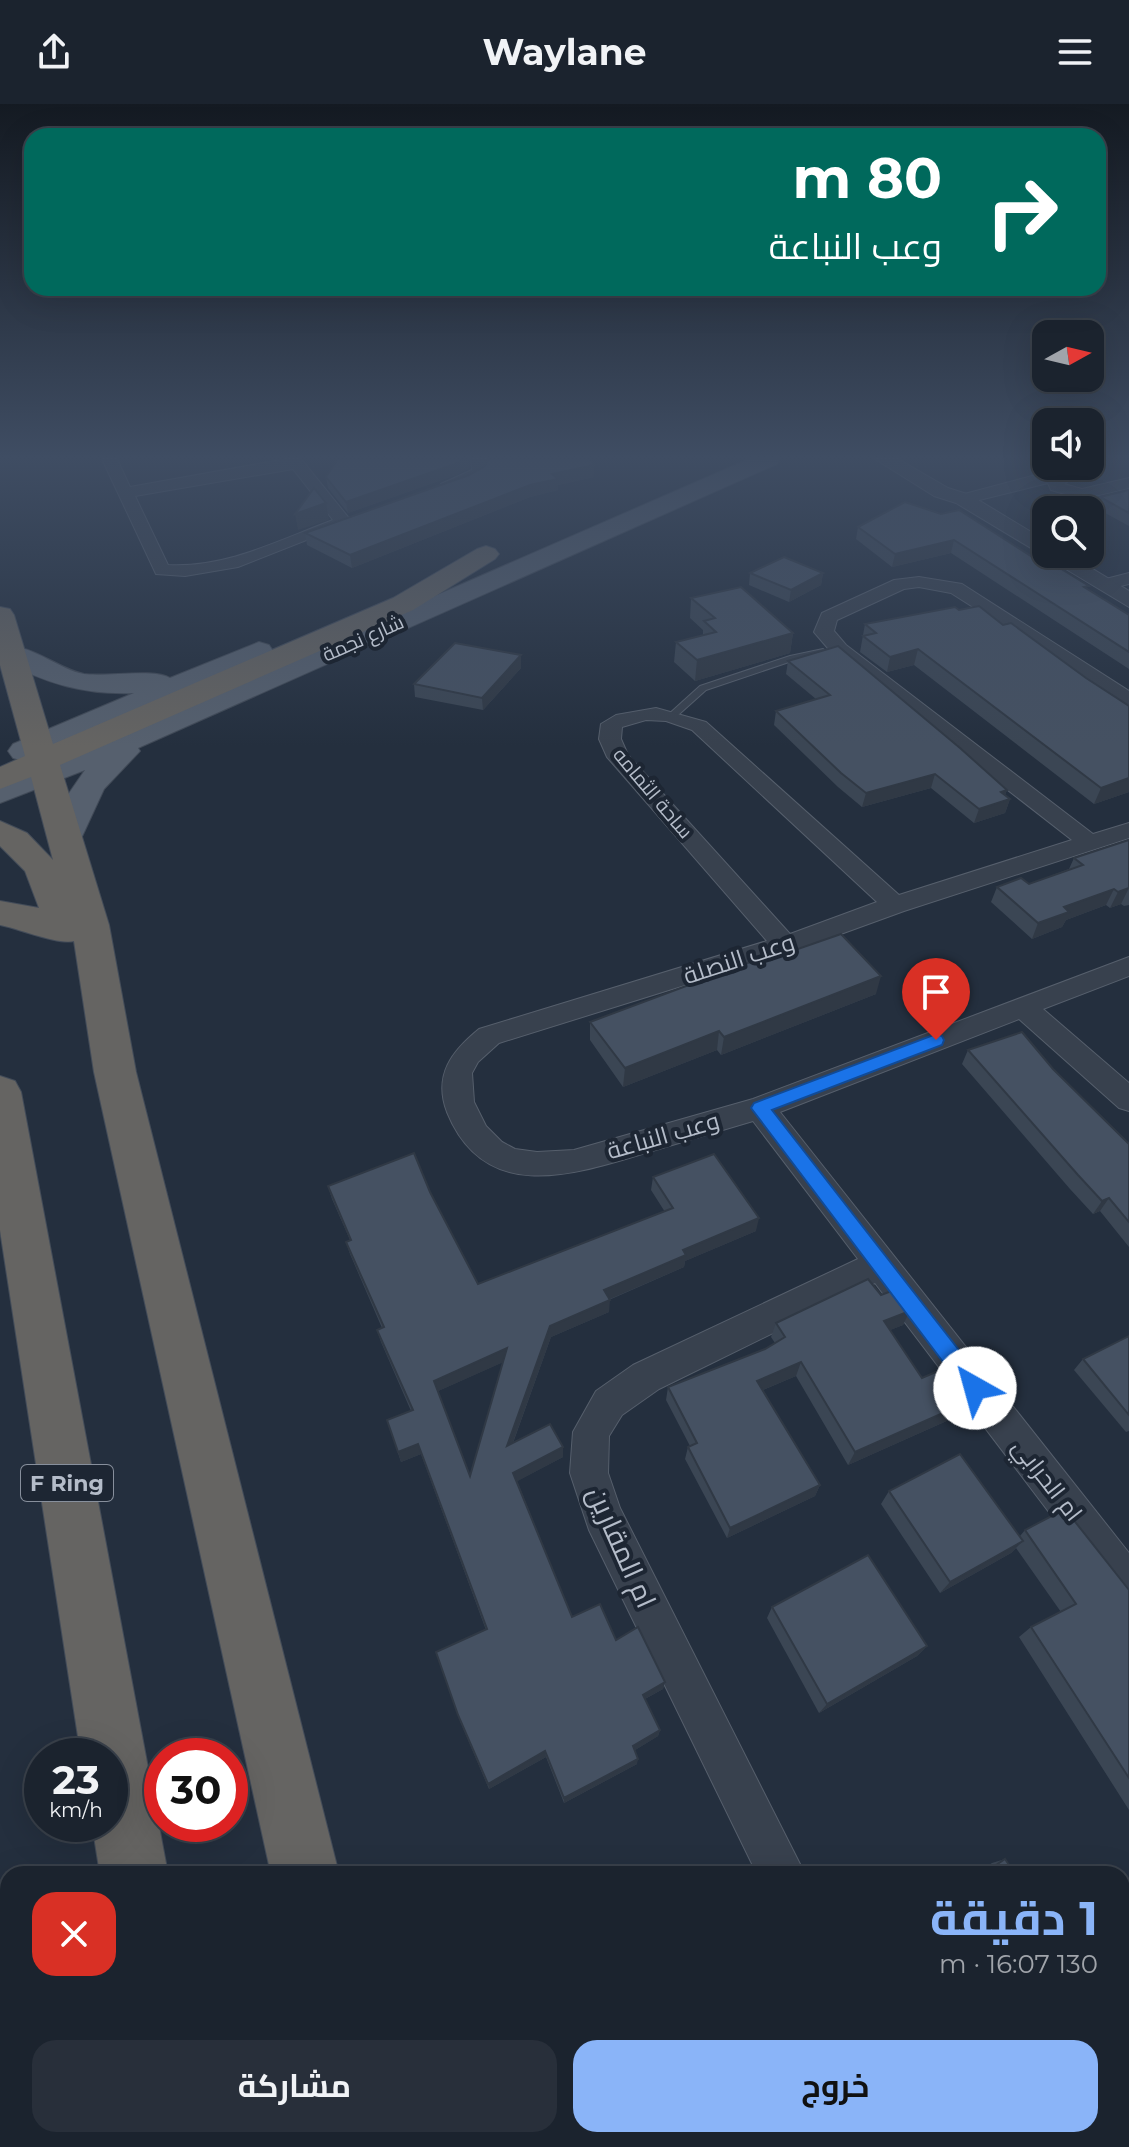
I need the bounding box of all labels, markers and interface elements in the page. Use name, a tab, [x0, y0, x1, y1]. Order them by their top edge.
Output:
icon: share	[32, 30, 76, 74]
text: Waylane	[482, 30, 647, 74]
icon: menu	[1053, 30, 1097, 74]
text: 80 m	[792, 144, 942, 212]
icon: right	[970, 160, 1074, 264]
text: وعب النباعة	[769, 224, 942, 268]
north arrow	[1032, 320, 1104, 392]
map controls	[1032, 320, 1104, 568]
button: sound	[1032, 408, 1104, 480]
button: search	[1032, 496, 1104, 568]
street label: شارع نجمة	[319, 609, 408, 668]
street label: ساحة الثمامه	[608, 743, 698, 843]
street label: وعب النصلة	[680, 927, 798, 990]
pin	[902, 958, 970, 1040]
icon: arrive	[914, 970, 958, 1014]
street label: وعب النباعة	[603, 1106, 722, 1165]
position arrow	[933, 1346, 1017, 1430]
street label: ام الحرابي	[1002, 1433, 1089, 1530]
road number: F Ring	[21, 1465, 113, 1501]
street label: ام المقارين	[577, 1481, 664, 1614]
speed limit sign: 30	[144, 1738, 248, 1842]
text: 23	[52, 1755, 100, 1804]
text: km/h	[49, 1798, 103, 1822]
text: 1 دقيقة	[930, 1889, 1098, 1947]
button: close	[32, 1892, 116, 1976]
text: 130 m · 16:07	[939, 1948, 1098, 1980]
button: مشاركة	[32, 2040, 557, 2132]
button: خروج	[573, 2040, 1098, 2132]

